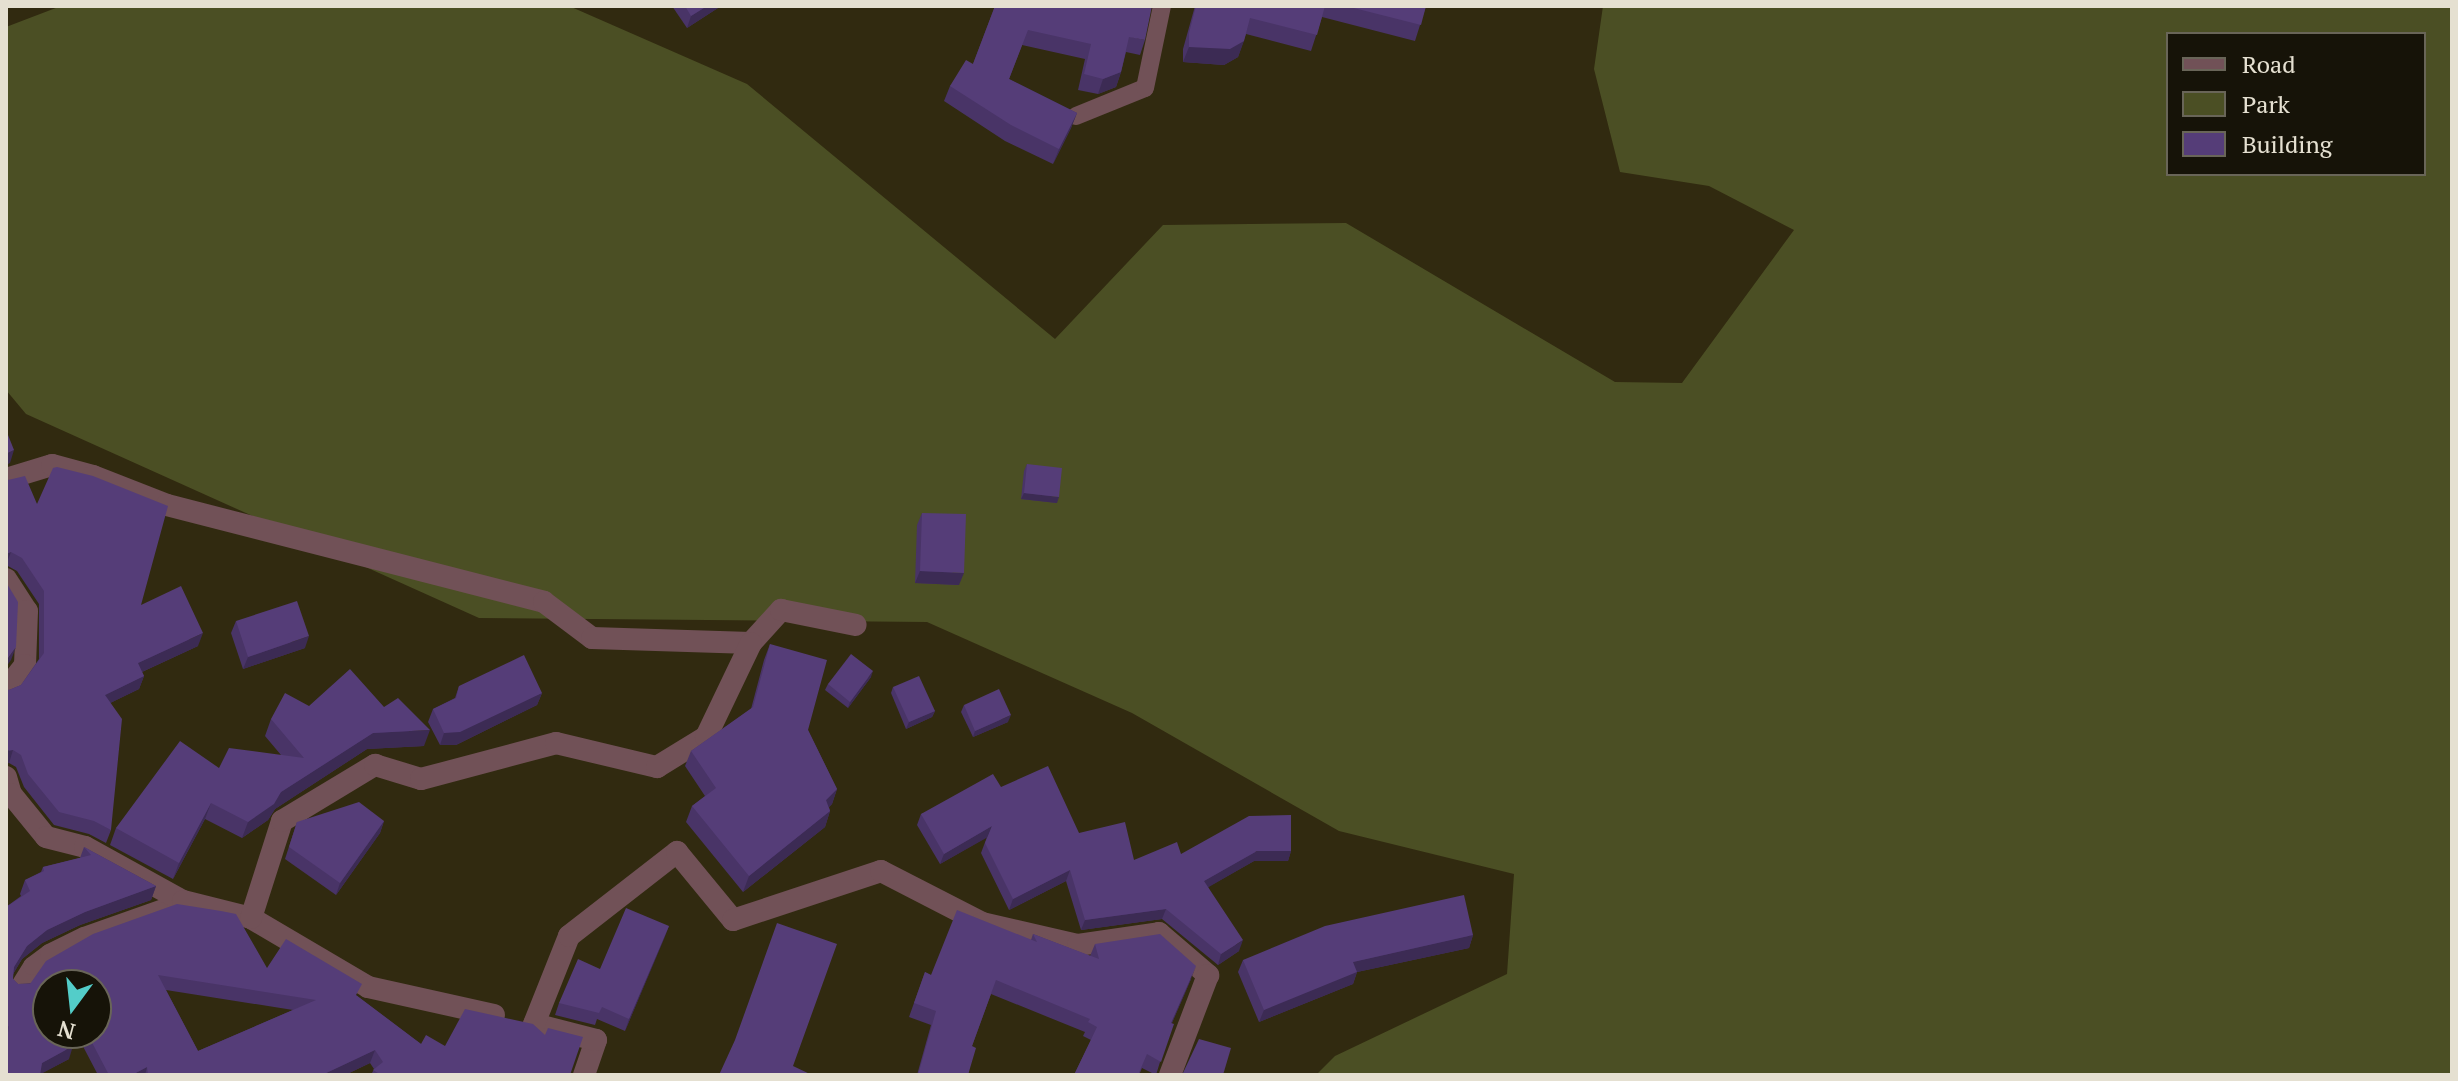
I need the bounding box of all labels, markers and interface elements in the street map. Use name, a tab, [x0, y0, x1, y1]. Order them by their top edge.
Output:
legend	[2166, 32, 2426, 176]
text: Road	[2242, 48, 2296, 80]
text: Park	[2242, 88, 2290, 120]
text: Building	[2242, 128, 2332, 160]
north arrow	[32, 969, 112, 1049]
text: N	[54, 1015, 78, 1047]

